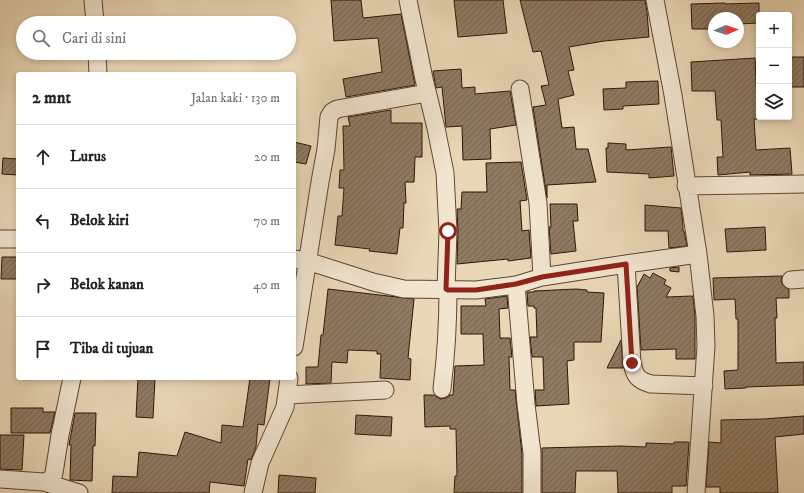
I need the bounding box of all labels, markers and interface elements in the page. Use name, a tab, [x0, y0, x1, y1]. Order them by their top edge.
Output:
north arrow	[708, 12, 744, 48]
map controls	[756, 12, 792, 120]
button: +	[756, 12, 792, 48]
search box	[16, 16, 296, 60]
icon: search	[30, 27, 52, 49]
text: Cari di sini	[62, 29, 126, 48]
button: −	[756, 48, 792, 84]
button: layers	[756, 84, 792, 120]
text: 2 mnt	[32, 87, 71, 109]
text: Jalan kaki · 130 m	[191, 90, 280, 106]
icon: ahead	[32, 146, 54, 168]
text: Lurus	[70, 147, 106, 166]
text: 20 m	[254, 149, 280, 165]
icon: left	[32, 210, 54, 232]
text: Belok kiri	[70, 211, 129, 230]
text: 70 m	[254, 213, 280, 229]
route start	[439, 222, 457, 240]
icon: right	[32, 274, 54, 296]
text: Belok kanan	[70, 275, 144, 294]
text: 40 m	[253, 277, 280, 293]
icon: arrive	[32, 338, 54, 360]
text: Tiba di tujuan	[70, 339, 153, 358]
route end	[623, 354, 641, 372]

